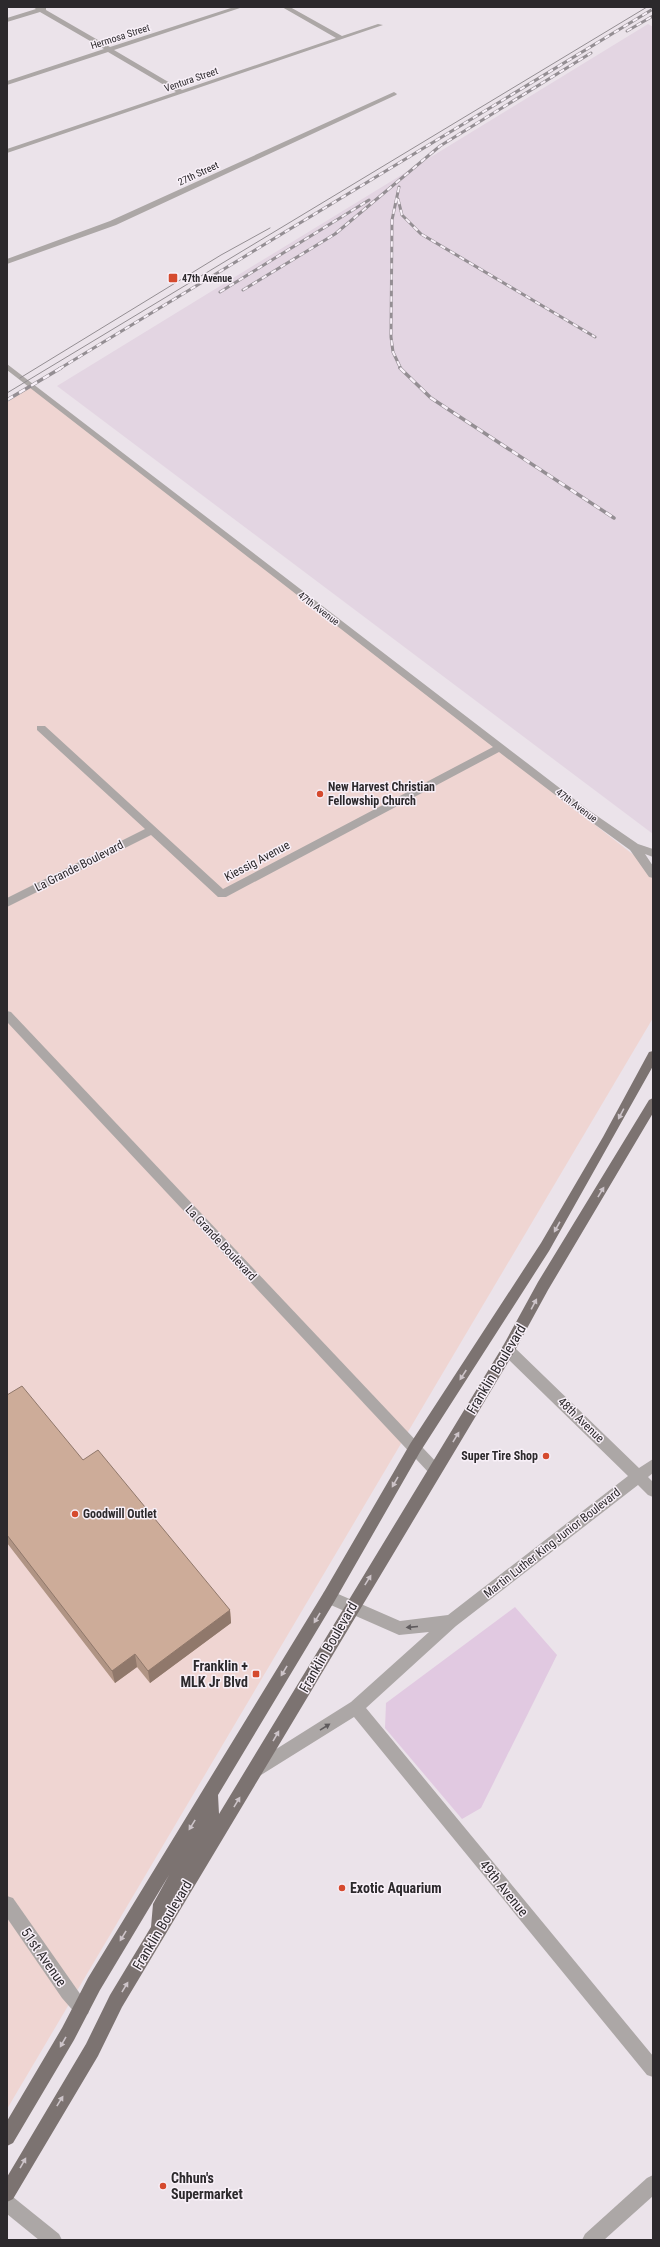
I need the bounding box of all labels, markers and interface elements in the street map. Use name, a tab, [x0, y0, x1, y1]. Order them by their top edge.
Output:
street label: Hermosa Street	[89, 22, 151, 51]
street label: Ventura Street	[163, 65, 220, 94]
street label: 27th Street	[176, 159, 220, 188]
marker: 47th Avenue	[167, 272, 179, 284]
place label: 47th Avenue	[182, 273, 232, 284]
street label: 47th Avenue	[296, 589, 342, 628]
place label: New Harvest Christian Fellowship Church	[328, 780, 435, 808]
street label: 47th Avenue	[554, 786, 600, 825]
marker: New Harvest Christian Fellowship Church	[315, 789, 325, 799]
street label: La Grande Boulevard	[32, 838, 126, 894]
street label: Kiessig Avenue	[222, 838, 292, 884]
one-way arrow	[618, 1108, 624, 1120]
one-way arrow	[597, 1187, 605, 1197]
street label: La Grande Boulevard	[183, 1203, 259, 1283]
one-way arrow	[553, 1221, 560, 1233]
one-way arrow	[530, 1298, 537, 1309]
street label: Franklin Boulevard	[463, 1321, 529, 1417]
one-way arrow	[459, 1370, 467, 1380]
street label: 48th Avenue	[555, 1395, 607, 1446]
one-way arrow	[452, 1431, 459, 1443]
place label: Super Tire Shop	[461, 1449, 538, 1463]
marker: Super Tire Shop	[541, 1451, 551, 1461]
one-way arrow	[392, 1476, 399, 1488]
street label: Martin Luther King Junior Boulevard	[481, 1485, 623, 1601]
place label: Goodwill Outlet	[83, 1507, 157, 1521]
marker: Goodwill Outlet	[70, 1509, 80, 1519]
one-way arrow	[364, 1575, 372, 1585]
street label: Franklin Boulevard	[296, 1599, 360, 1695]
one-way arrow	[313, 1612, 320, 1624]
one-way arrow	[406, 1624, 418, 1631]
place label: Franklin + MLK Jr Blvd	[180, 1658, 248, 1690]
one-way arrow	[281, 1665, 288, 1677]
marker: Franklin + MLK Jr Blvd	[251, 1669, 261, 1679]
one-way arrow	[319, 1723, 331, 1730]
one-way arrow	[273, 1730, 280, 1742]
one-way arrow	[233, 1796, 240, 1808]
one-way arrow	[188, 1819, 195, 1831]
street label: 49th Avenue	[476, 1856, 532, 1920]
street label: Franklin Boulevard	[129, 1877, 195, 1973]
place label: Exotic Aquarium	[350, 1880, 442, 1896]
marker: Exotic Aquarium	[337, 1883, 347, 1893]
street label: 51st Avenue	[18, 1925, 70, 1990]
one-way arrow	[120, 1930, 127, 1942]
one-way arrow	[122, 1981, 129, 1993]
one-way arrow	[60, 2036, 67, 2048]
one-way arrow	[57, 2095, 64, 2107]
one-way arrow	[20, 2157, 27, 2169]
place label: Chhun's Supermarket	[171, 2170, 243, 2202]
marker: Chhun's Supermarket	[158, 2181, 168, 2191]

